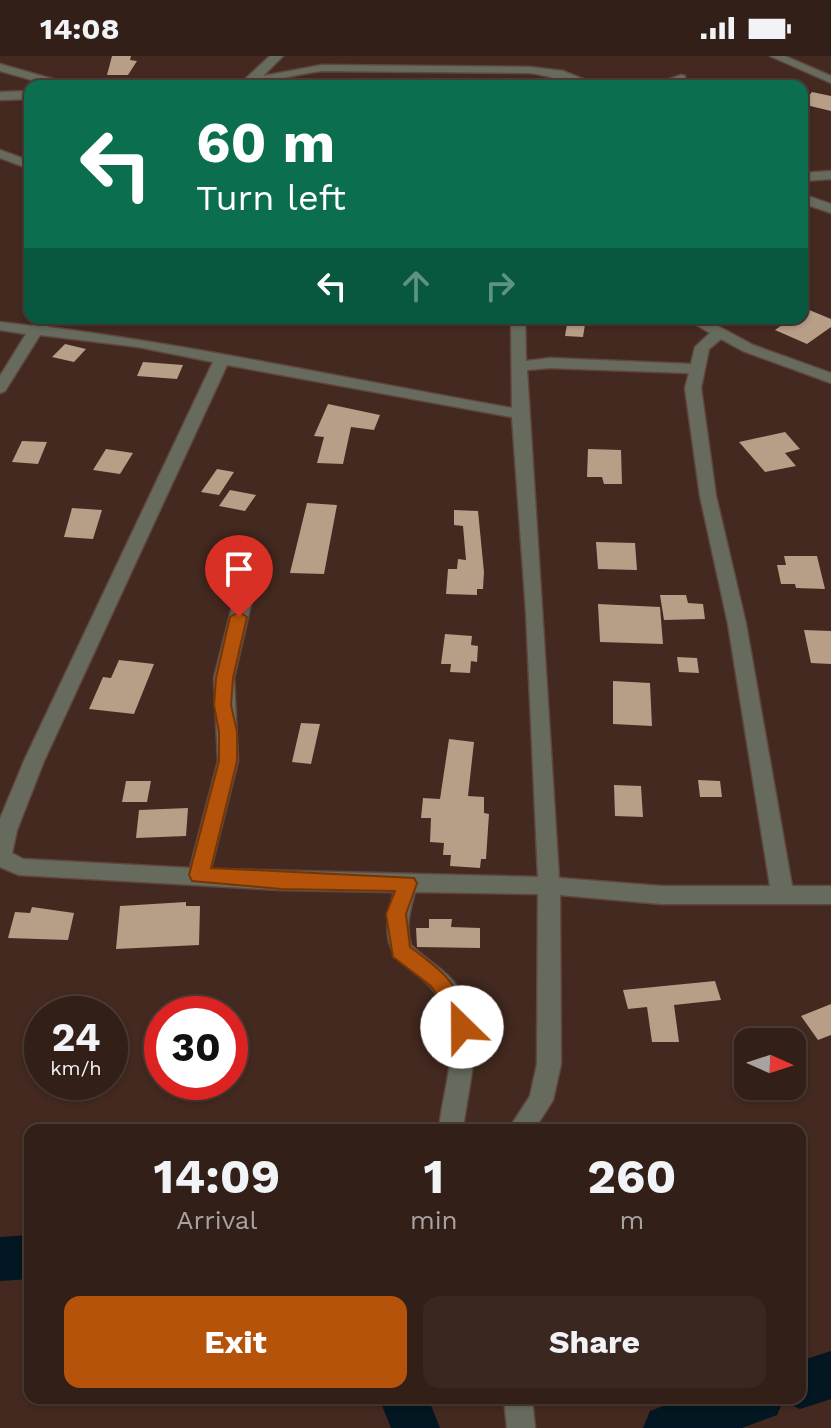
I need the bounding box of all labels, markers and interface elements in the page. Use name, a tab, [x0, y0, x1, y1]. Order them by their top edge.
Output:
text: 14:08	[40, 11, 120, 46]
text: 60 m	[196, 110, 335, 176]
icon: left	[64, 112, 168, 216]
text: Turn left	[196, 177, 346, 219]
icon: left	[310, 264, 354, 308]
icon: ahead	[394, 264, 438, 308]
icon: right	[478, 264, 522, 308]
pin	[205, 535, 273, 617]
icon: arrive	[217, 547, 261, 591]
position arrow	[420, 985, 504, 1069]
speed limit sign: 30	[144, 996, 248, 1100]
text: 24	[51, 1014, 101, 1061]
north arrow	[734, 1028, 806, 1100]
map controls	[734, 1028, 806, 1100]
text: km/h	[50, 1056, 102, 1080]
text: 14:09	[154, 1148, 280, 1205]
text: 1	[423, 1148, 444, 1205]
text: 260	[587, 1148, 676, 1205]
text: Arrival	[176, 1205, 258, 1235]
text: min	[410, 1205, 458, 1235]
text: m	[619, 1205, 644, 1235]
button: Exit	[64, 1296, 407, 1388]
button: Share	[423, 1296, 766, 1388]

